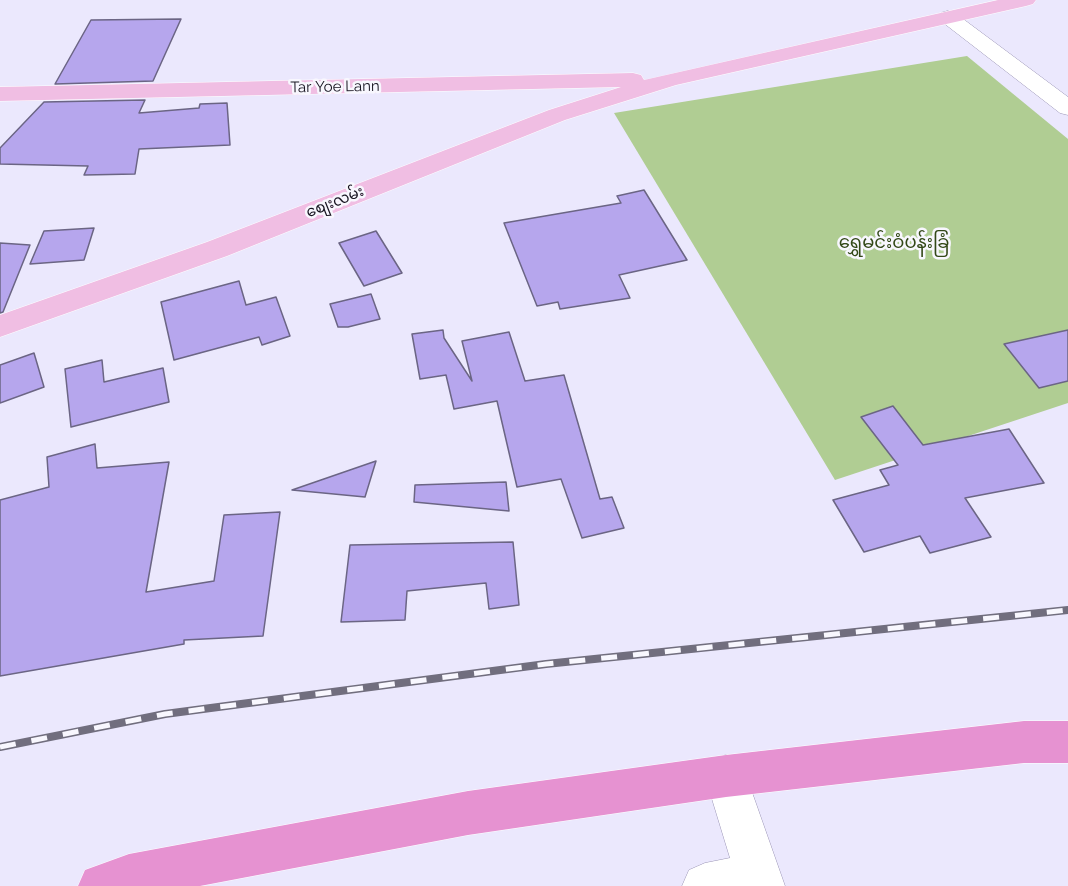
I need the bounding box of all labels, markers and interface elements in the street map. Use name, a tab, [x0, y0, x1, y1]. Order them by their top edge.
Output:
street label: Tar Yoe Lann	[290, 77, 380, 97]
street label: စျေးလမ်း	[304, 182, 366, 222]
park label: ရွှေမင်းဝံပန်းခြံ	[839, 232, 949, 254]

